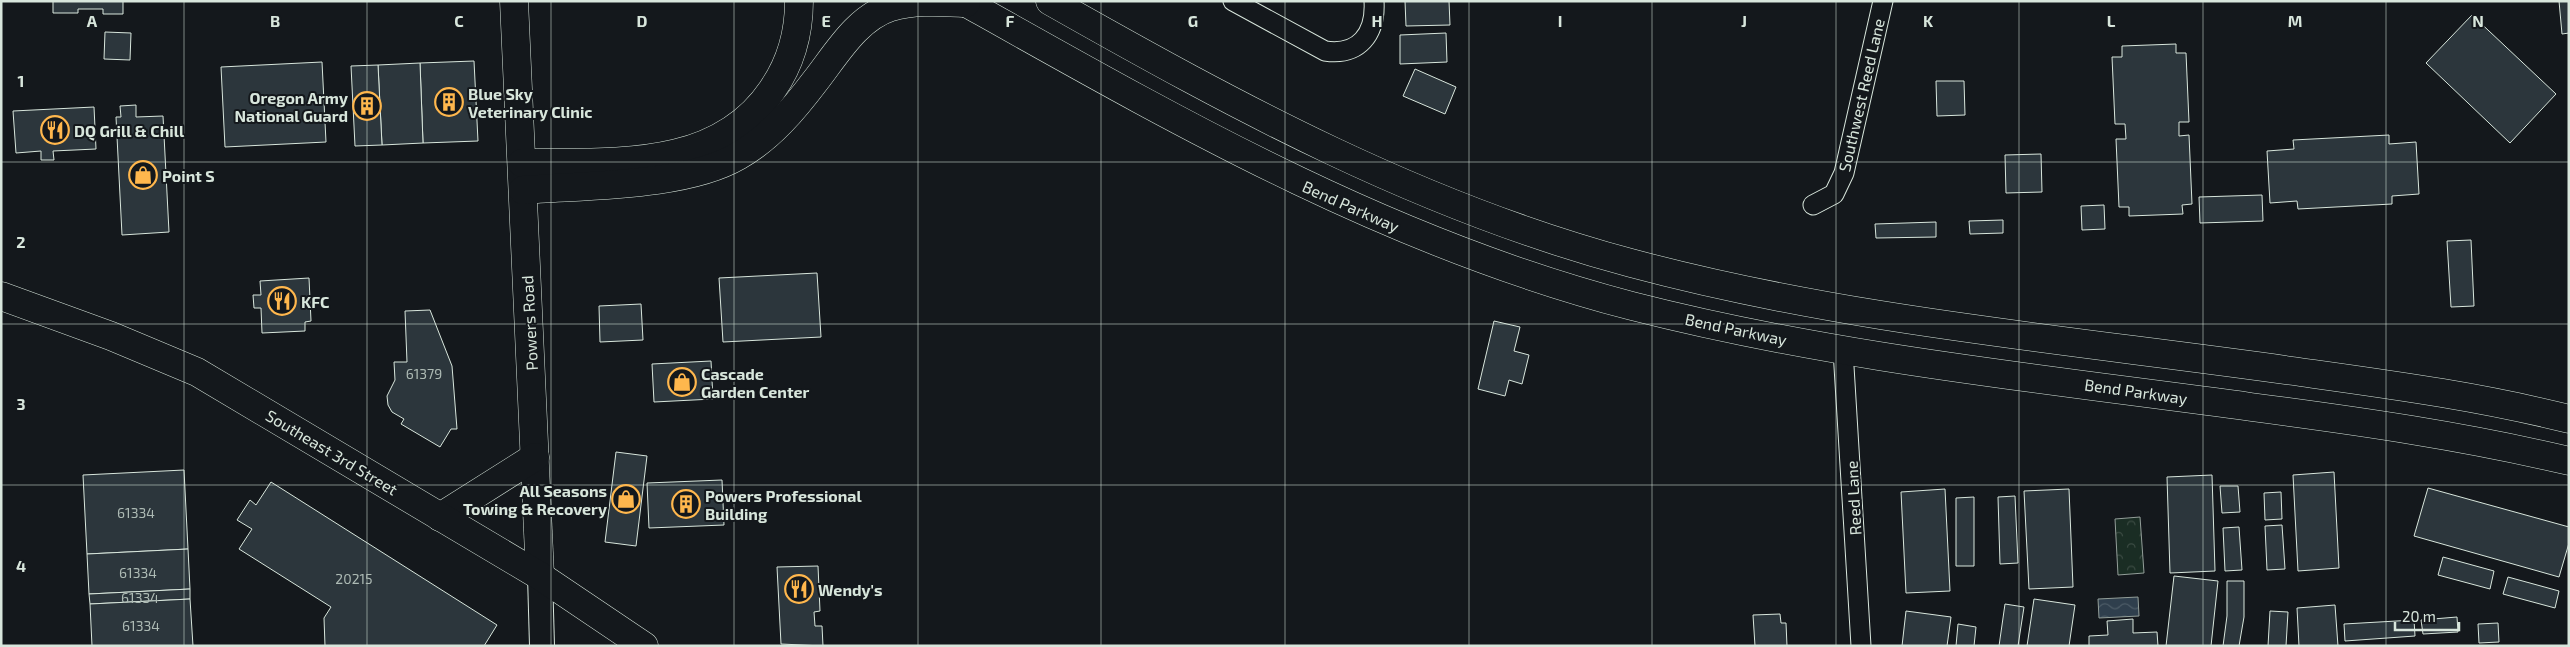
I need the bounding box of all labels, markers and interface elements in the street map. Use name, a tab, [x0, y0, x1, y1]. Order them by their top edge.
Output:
text: A	[87, 11, 98, 30]
text: B	[270, 11, 280, 30]
text: C	[454, 11, 464, 30]
text: D	[637, 11, 648, 30]
text: E	[821, 11, 831, 30]
text: F	[1006, 11, 1015, 30]
text: G	[1188, 11, 1198, 30]
text: H	[1371, 11, 1383, 30]
text: I	[1558, 11, 1562, 30]
text: J	[1741, 11, 1747, 30]
text: K	[1923, 11, 1934, 30]
text: L	[2107, 11, 2116, 30]
text: M	[2288, 11, 2302, 30]
text: N	[2472, 11, 2484, 30]
street label: Southwest Reed Lane	[1834, 17, 1888, 173]
text: 1	[18, 71, 24, 90]
place label: Blue Sky Veterinary Clinic	[468, 84, 592, 122]
building icon: Blue Sky Veterinary Clinic	[434, 87, 464, 117]
place label: Oregon Army National Guard	[235, 88, 348, 125]
building icon: Oregon Army National Guard	[352, 91, 382, 121]
restaurant icon: DQ Grill & Chill	[40, 115, 70, 145]
place label: DQ Grill & Chill	[74, 121, 185, 141]
shop icon: Point S	[128, 160, 158, 190]
place label: Point S	[162, 166, 215, 185]
street label: Bend Parkway	[1300, 176, 1403, 236]
text: 2	[16, 232, 26, 251]
street label: Powers Road	[517, 275, 541, 371]
restaurant icon: KFC	[267, 286, 297, 316]
place label: KFC	[301, 292, 329, 311]
street label: Bend Parkway	[1683, 309, 1789, 349]
place label: Cascade Garden Center	[701, 364, 810, 401]
house number: 61379	[406, 365, 442, 382]
shop icon: Cascade Garden Center	[667, 367, 697, 397]
street label: Bend Parkway	[2083, 374, 2189, 408]
text: 3	[16, 394, 26, 413]
street label: Southeast 3rd Street	[263, 405, 401, 499]
street label: Reed Lane	[1842, 460, 1864, 536]
place label: All Seasons Towing & Recovery	[463, 481, 607, 519]
shop icon: All Seasons Towing & Recovery	[611, 484, 641, 514]
place label: Powers Professional Building	[705, 486, 862, 523]
building icon: Powers Professional Building	[671, 489, 701, 519]
house number: 61334	[117, 504, 155, 521]
text: 4	[16, 556, 26, 575]
house number: 61334	[119, 564, 157, 581]
house number: 20215	[335, 570, 373, 587]
restaurant icon: Wendy's	[784, 574, 814, 604]
place label: Wendy's	[818, 580, 883, 600]
house number: 61334	[121, 589, 159, 606]
scale bar	[2395, 600, 2459, 632]
text: 20 m	[2402, 607, 2436, 625]
house number: 61334	[122, 617, 160, 634]

